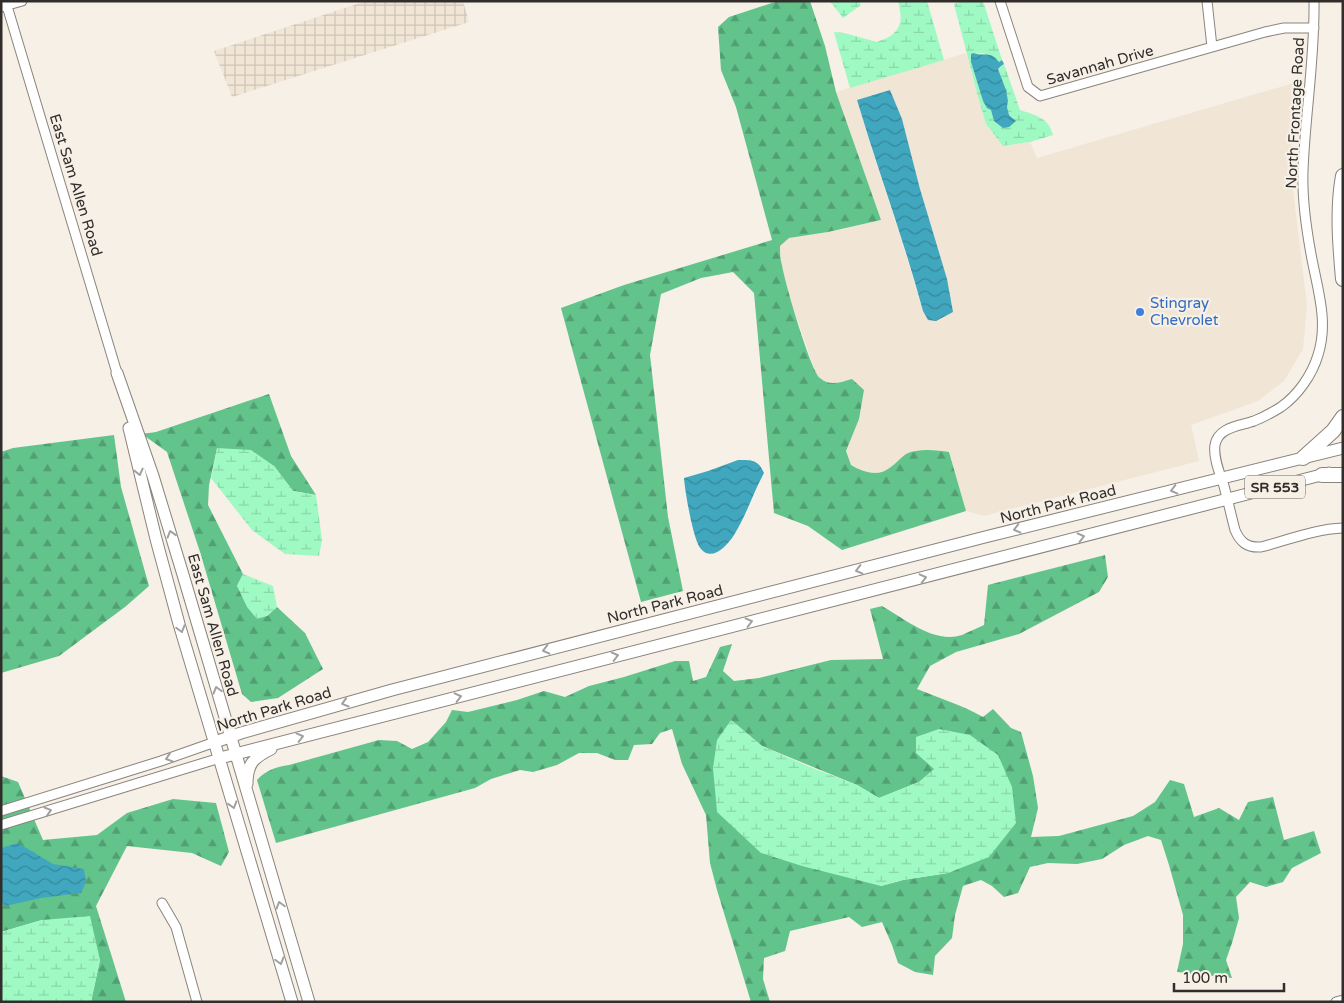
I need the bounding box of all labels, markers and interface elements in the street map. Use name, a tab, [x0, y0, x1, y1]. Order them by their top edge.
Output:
street label: North Frontage Road	[1282, 37, 1308, 189]
street label: Savannah Drive	[1044, 41, 1156, 89]
street label: East Sam Allen Road	[46, 112, 106, 258]
place label: Stingray Chevrolet	[1150, 294, 1219, 329]
marker: Stingray Chevrolet	[1134, 306, 1146, 318]
one-way arrow	[133, 467, 144, 476]
road number: SR 553	[1245, 476, 1305, 498]
street label: North Park Road	[998, 481, 1118, 527]
one-way arrow	[1170, 484, 1179, 495]
one-way arrow	[1012, 523, 1021, 534]
one-way arrow	[166, 530, 176, 539]
one-way arrow	[1076, 532, 1085, 543]
street label: East Sam Allen Road	[184, 551, 242, 699]
one-way arrow	[856, 564, 864, 574]
one-way arrow	[919, 573, 927, 583]
street label: North Park Road	[605, 581, 725, 627]
one-way arrow	[744, 617, 753, 628]
one-way arrow	[175, 624, 185, 632]
one-way arrow	[541, 644, 550, 655]
one-way arrow	[610, 652, 618, 662]
street label: North Park Road	[214, 683, 334, 735]
one-way arrow	[212, 686, 222, 695]
one-way arrow	[453, 692, 462, 703]
one-way arrow	[342, 698, 350, 708]
one-way arrow	[296, 732, 305, 743]
one-way arrow	[165, 752, 173, 762]
one-way arrow	[228, 801, 238, 809]
one-way arrow	[43, 807, 52, 817]
one-way arrow	[276, 901, 286, 909]
one-way arrow	[274, 956, 284, 965]
scale bar	[1174, 960, 1284, 992]
text: 100 m	[1182, 969, 1228, 987]

